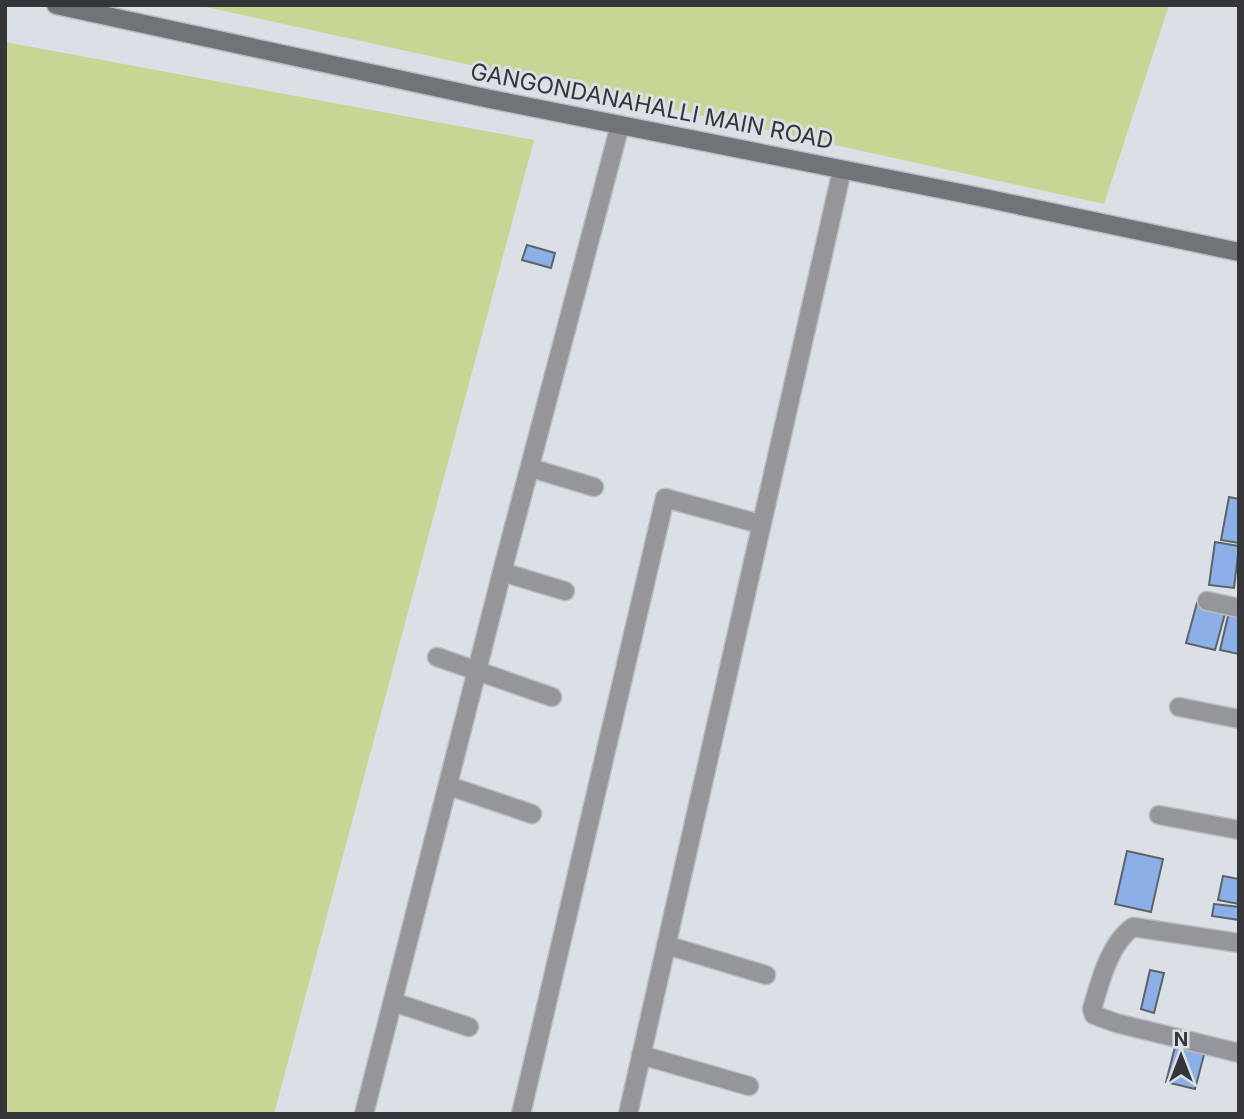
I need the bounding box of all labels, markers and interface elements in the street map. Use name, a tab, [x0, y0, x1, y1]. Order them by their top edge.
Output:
street label: GANGONDANAHALLI MAIN ROAD	[468, 57, 836, 155]
north arrow	[1146, 1021, 1216, 1091]
text: N	[1174, 1028, 1188, 1051]

